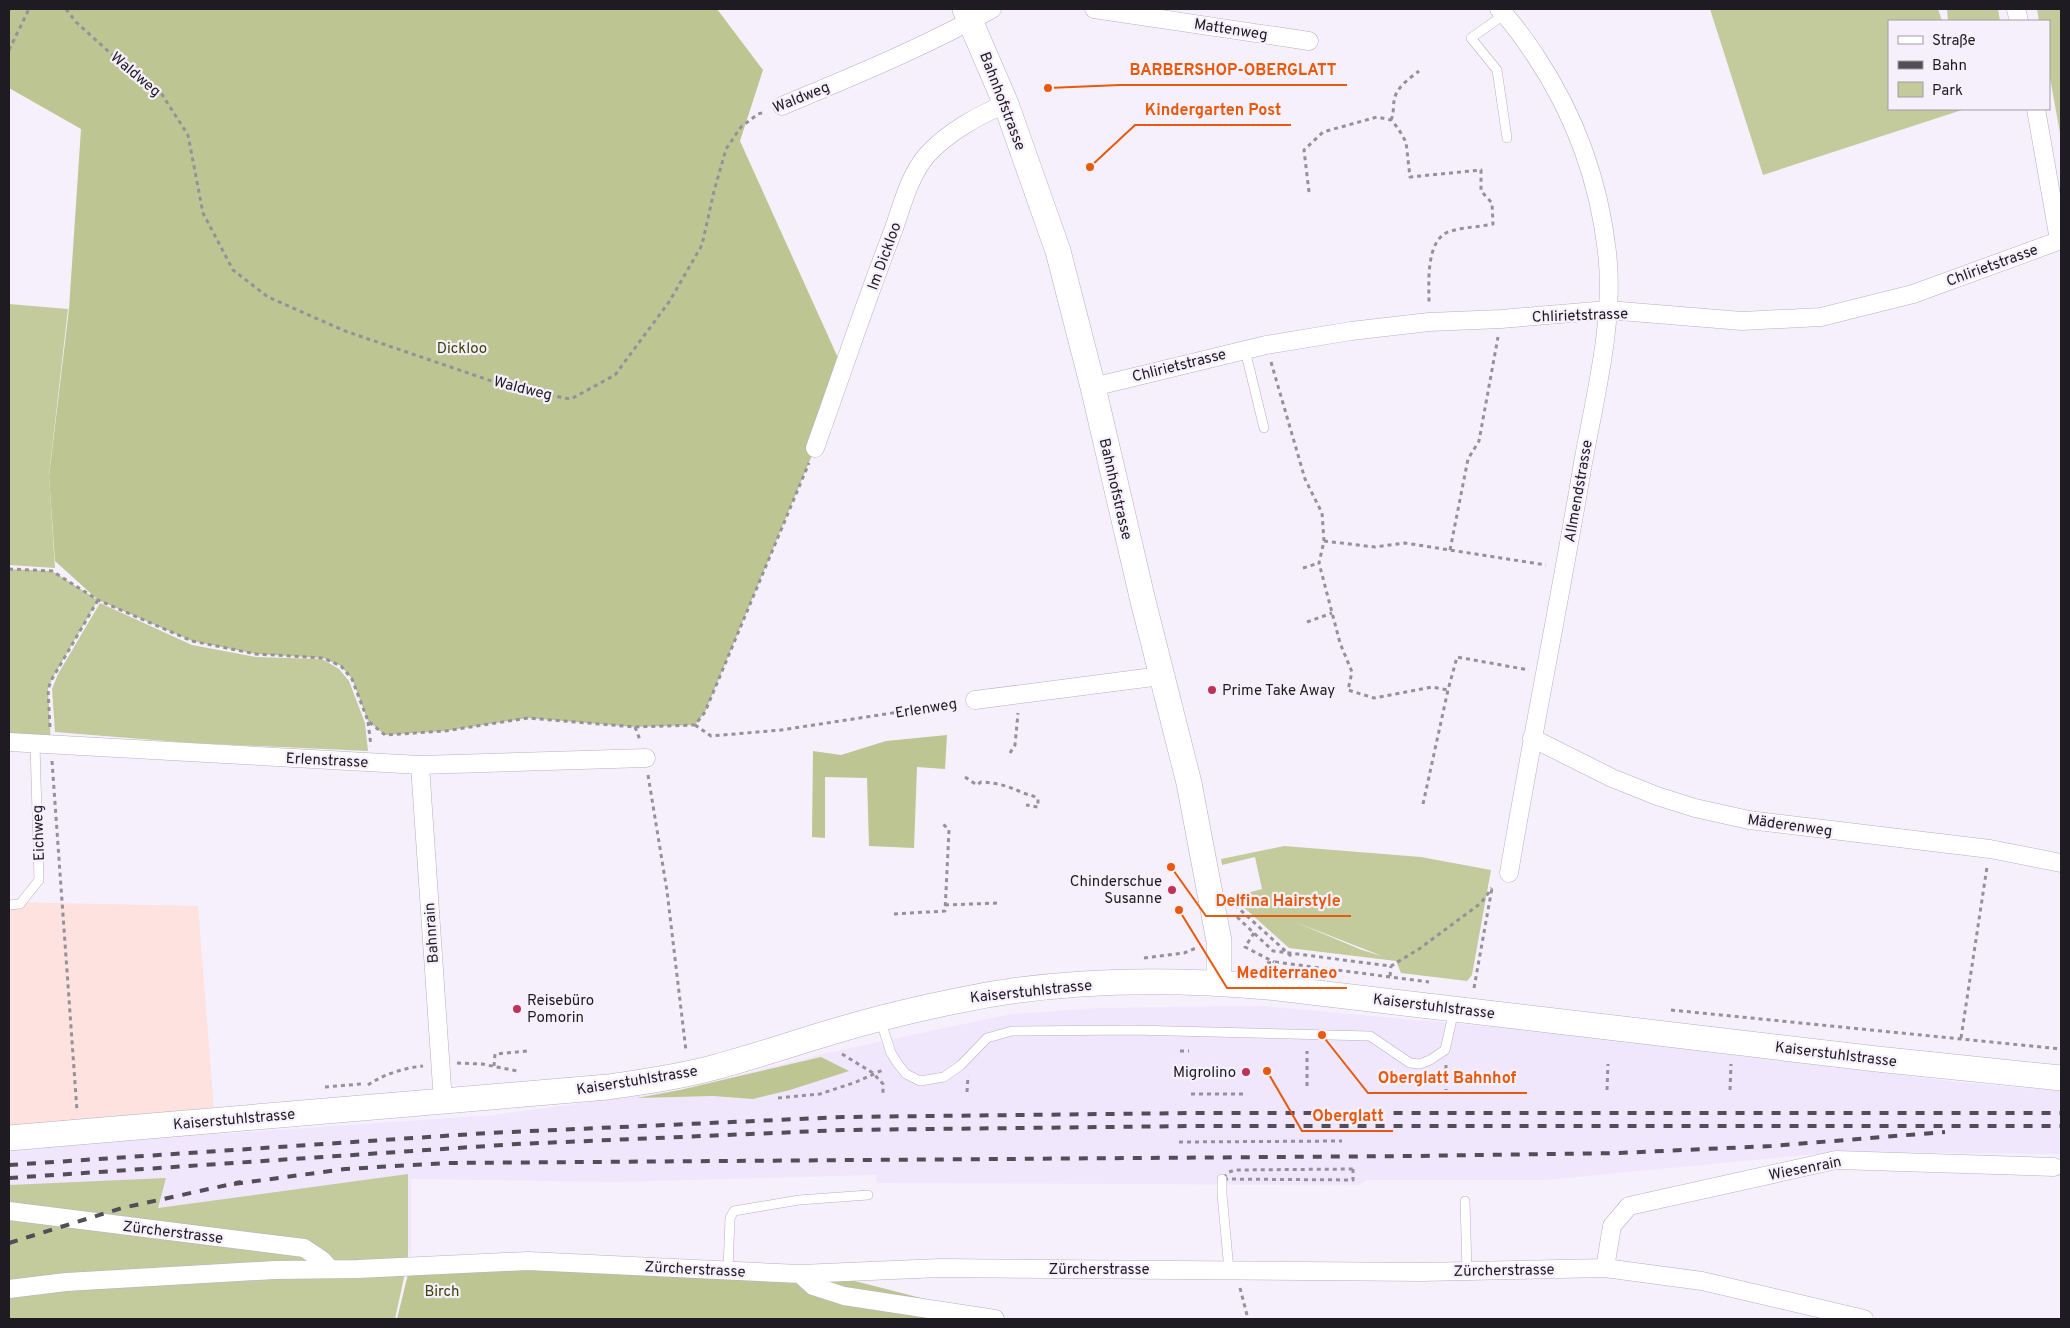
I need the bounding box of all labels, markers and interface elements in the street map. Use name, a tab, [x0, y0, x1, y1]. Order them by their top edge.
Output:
street label: Mattenweg	[1193, 15, 1269, 46]
legend	[1888, 20, 2050, 110]
text: Straße	[1932, 32, 1976, 51]
street label: Waldweg	[106, 49, 164, 102]
street label: Bahnhofstrasse	[974, 50, 1029, 153]
callout: BARBERSHOP-OBERGLATT	[1120, 54, 1347, 85]
text: Bahn	[1932, 57, 1967, 76]
text: BARBERSHOP-OBERGLATT	[1130, 61, 1337, 81]
street label: Waldweg	[770, 78, 833, 118]
text: Park	[1932, 82, 1963, 101]
callout: Kindergarten Post	[1135, 94, 1291, 125]
text: Kindergarten Post	[1145, 101, 1281, 121]
street label: Im Dickloo	[864, 220, 906, 293]
street label: Chlirietstrasse	[1944, 241, 2041, 292]
street label: Chlirietstrasse	[1532, 305, 1629, 328]
park label: Dickloo	[437, 340, 487, 359]
street label: Chlirietstrasse	[1130, 346, 1228, 387]
street label: Waldweg	[491, 373, 554, 406]
street label: Bahnhofstrasse	[1094, 437, 1135, 542]
street label: Allmendstrasse	[1561, 439, 1598, 544]
place label: Prime Take Away	[1222, 682, 1335, 701]
marker: Prime Take Away	[1206, 684, 1218, 696]
street label: Erlenweg	[894, 695, 959, 724]
street label: Erlenstrasse	[285, 750, 369, 773]
street label: Eichweg	[29, 805, 50, 861]
street label: Mäderenweg	[1746, 811, 1833, 842]
place label: Chinderschue Susanne	[1070, 873, 1162, 909]
marker: Chinderschue Susanne	[1166, 884, 1178, 896]
callout: Delfina Hairstyle	[1206, 885, 1351, 916]
text: Delfina Hairstyle	[1215, 892, 1341, 912]
street label: Bahnrain	[421, 902, 444, 964]
callout: Mediterraneo	[1227, 957, 1347, 988]
text: Mediterraneo	[1237, 964, 1337, 984]
street label: Kaiserstuhlstrasse	[969, 977, 1093, 1008]
street label: Kaiserstuhlstrasse	[1372, 991, 1496, 1024]
place label: Reisebüro Pomorin	[527, 992, 594, 1028]
marker: Reisebüro Pomorin	[511, 1003, 523, 1015]
street label: Kaiserstuhlstrasse	[1774, 1039, 1898, 1072]
callout: Oberglatt Bahnhof	[1368, 1062, 1527, 1093]
street label: Kaiserstuhlstrasse	[575, 1063, 699, 1100]
place label: Migrolino	[1173, 1064, 1236, 1083]
marker: Migrolino	[1240, 1066, 1252, 1078]
text: Oberglatt Bahnhof	[1378, 1069, 1517, 1089]
callout: Oberglatt	[1302, 1100, 1393, 1131]
street label: Kaiserstuhlstrasse	[172, 1106, 296, 1135]
text: Oberglatt	[1312, 1107, 1384, 1127]
street label: Wiesenrain	[1767, 1153, 1843, 1186]
street label: Zürcherstrasse	[121, 1218, 224, 1249]
street label: Zürcherstrasse	[644, 1258, 746, 1283]
street label: Zürcherstrasse	[1048, 1261, 1150, 1280]
street label: Zürcherstrasse	[1453, 1261, 1555, 1282]
park label: Birch	[424, 1283, 460, 1302]

